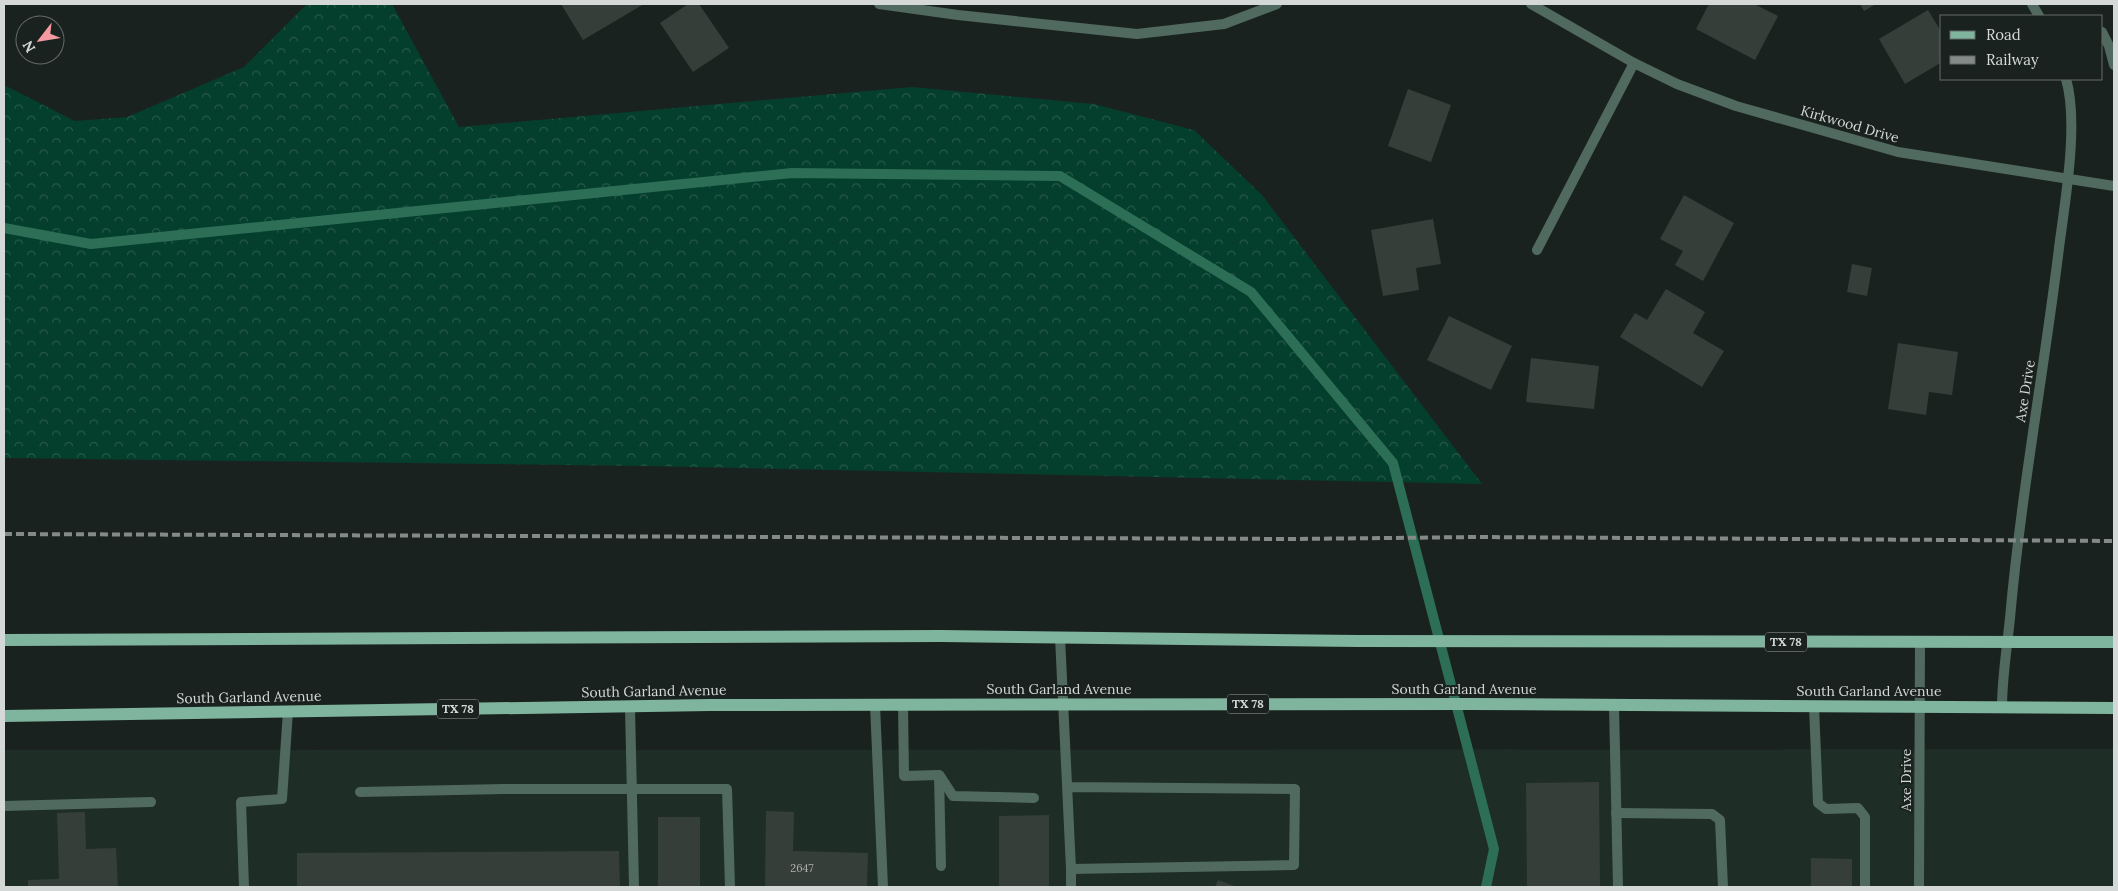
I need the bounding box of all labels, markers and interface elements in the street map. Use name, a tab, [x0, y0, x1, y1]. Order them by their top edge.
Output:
north arrow	[15, 15, 65, 65]
legend	[1940, 15, 2103, 80]
text: Road	[1986, 25, 2021, 44]
text: N	[18, 37, 39, 56]
text: Railway	[1986, 50, 2039, 69]
street label: Kirkwood Drive	[1799, 101, 1902, 147]
street label: Axe Drive	[2011, 358, 2039, 424]
road number: TX 78	[1765, 632, 1807, 652]
street label: South Garland Avenue	[987, 680, 1132, 698]
street label: South Garland Avenue	[1392, 680, 1537, 698]
street label: South Garland Avenue	[581, 681, 727, 701]
street label: South Garland Avenue	[1797, 682, 1942, 700]
street label: South Garland Avenue	[176, 687, 322, 707]
road number: TX 78	[1227, 694, 1269, 714]
road number: TX 78	[437, 700, 479, 719]
street label: Axe Drive	[1897, 748, 1915, 812]
house number: 2647	[790, 861, 814, 875]

